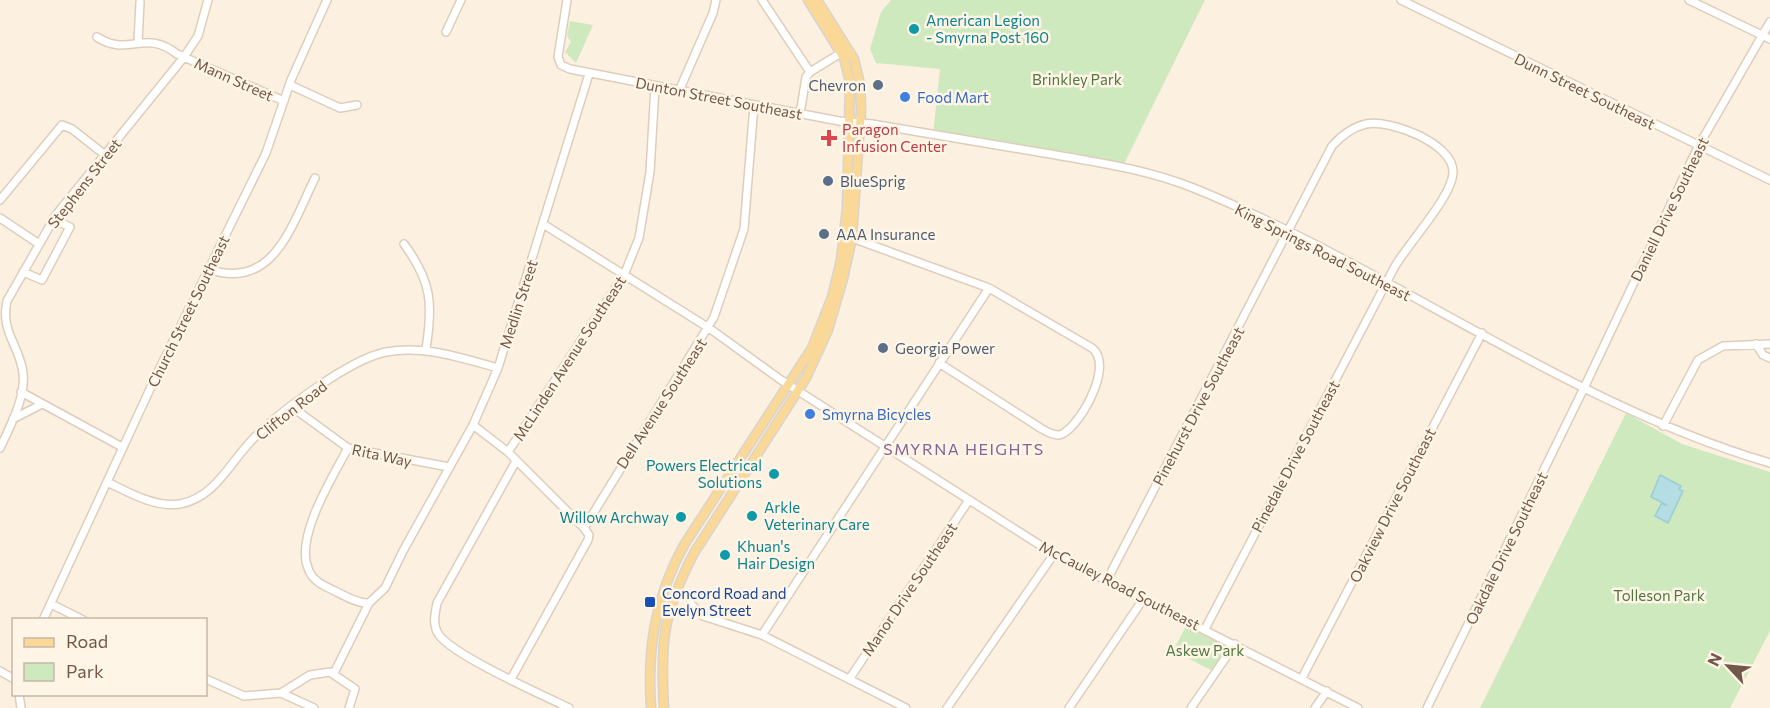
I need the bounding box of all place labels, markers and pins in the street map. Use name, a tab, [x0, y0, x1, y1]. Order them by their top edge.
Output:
place label: American Legion - Smyrna Post 160	[926, 11, 1049, 46]
marker: American Legion - Smyrna Post 160	[907, 22, 921, 36]
place label: Chevron	[808, 76, 866, 94]
marker: Chevron	[871, 78, 885, 92]
place label: Food Mart	[917, 88, 989, 106]
marker: Food Mart	[898, 90, 912, 104]
place label: Paragon Infusion Center	[842, 120, 947, 155]
marker: Paragon Infusion Center	[820, 129, 838, 147]
place label: BlueSprig	[840, 172, 905, 190]
marker: BlueSprig	[821, 174, 835, 188]
place label: AAA Insurance	[836, 225, 936, 243]
marker: AAA Insurance	[817, 227, 831, 241]
place label: Georgia Power	[895, 339, 995, 357]
marker: Georgia Power	[876, 341, 890, 355]
place label: Smyrna Bicycles	[822, 405, 931, 423]
marker: Smyrna Bicycles	[803, 407, 817, 421]
place label: Powers Electrical Solutions	[646, 456, 762, 491]
marker: Powers Electrical Solutions	[767, 467, 781, 481]
place label: Arkle Veterinary Care	[764, 498, 870, 533]
place label: Willow Archway	[559, 508, 669, 526]
marker: Arkle Veterinary Care	[745, 509, 759, 523]
marker: Willow Archway	[674, 510, 688, 524]
place label: Khuan's Hair Design	[737, 537, 815, 572]
marker: Khuan's Hair Design	[718, 548, 732, 562]
place label: Concord Road and Evelyn Street	[662, 584, 786, 619]
marker: Concord Road and Evelyn Street	[643, 595, 657, 609]

